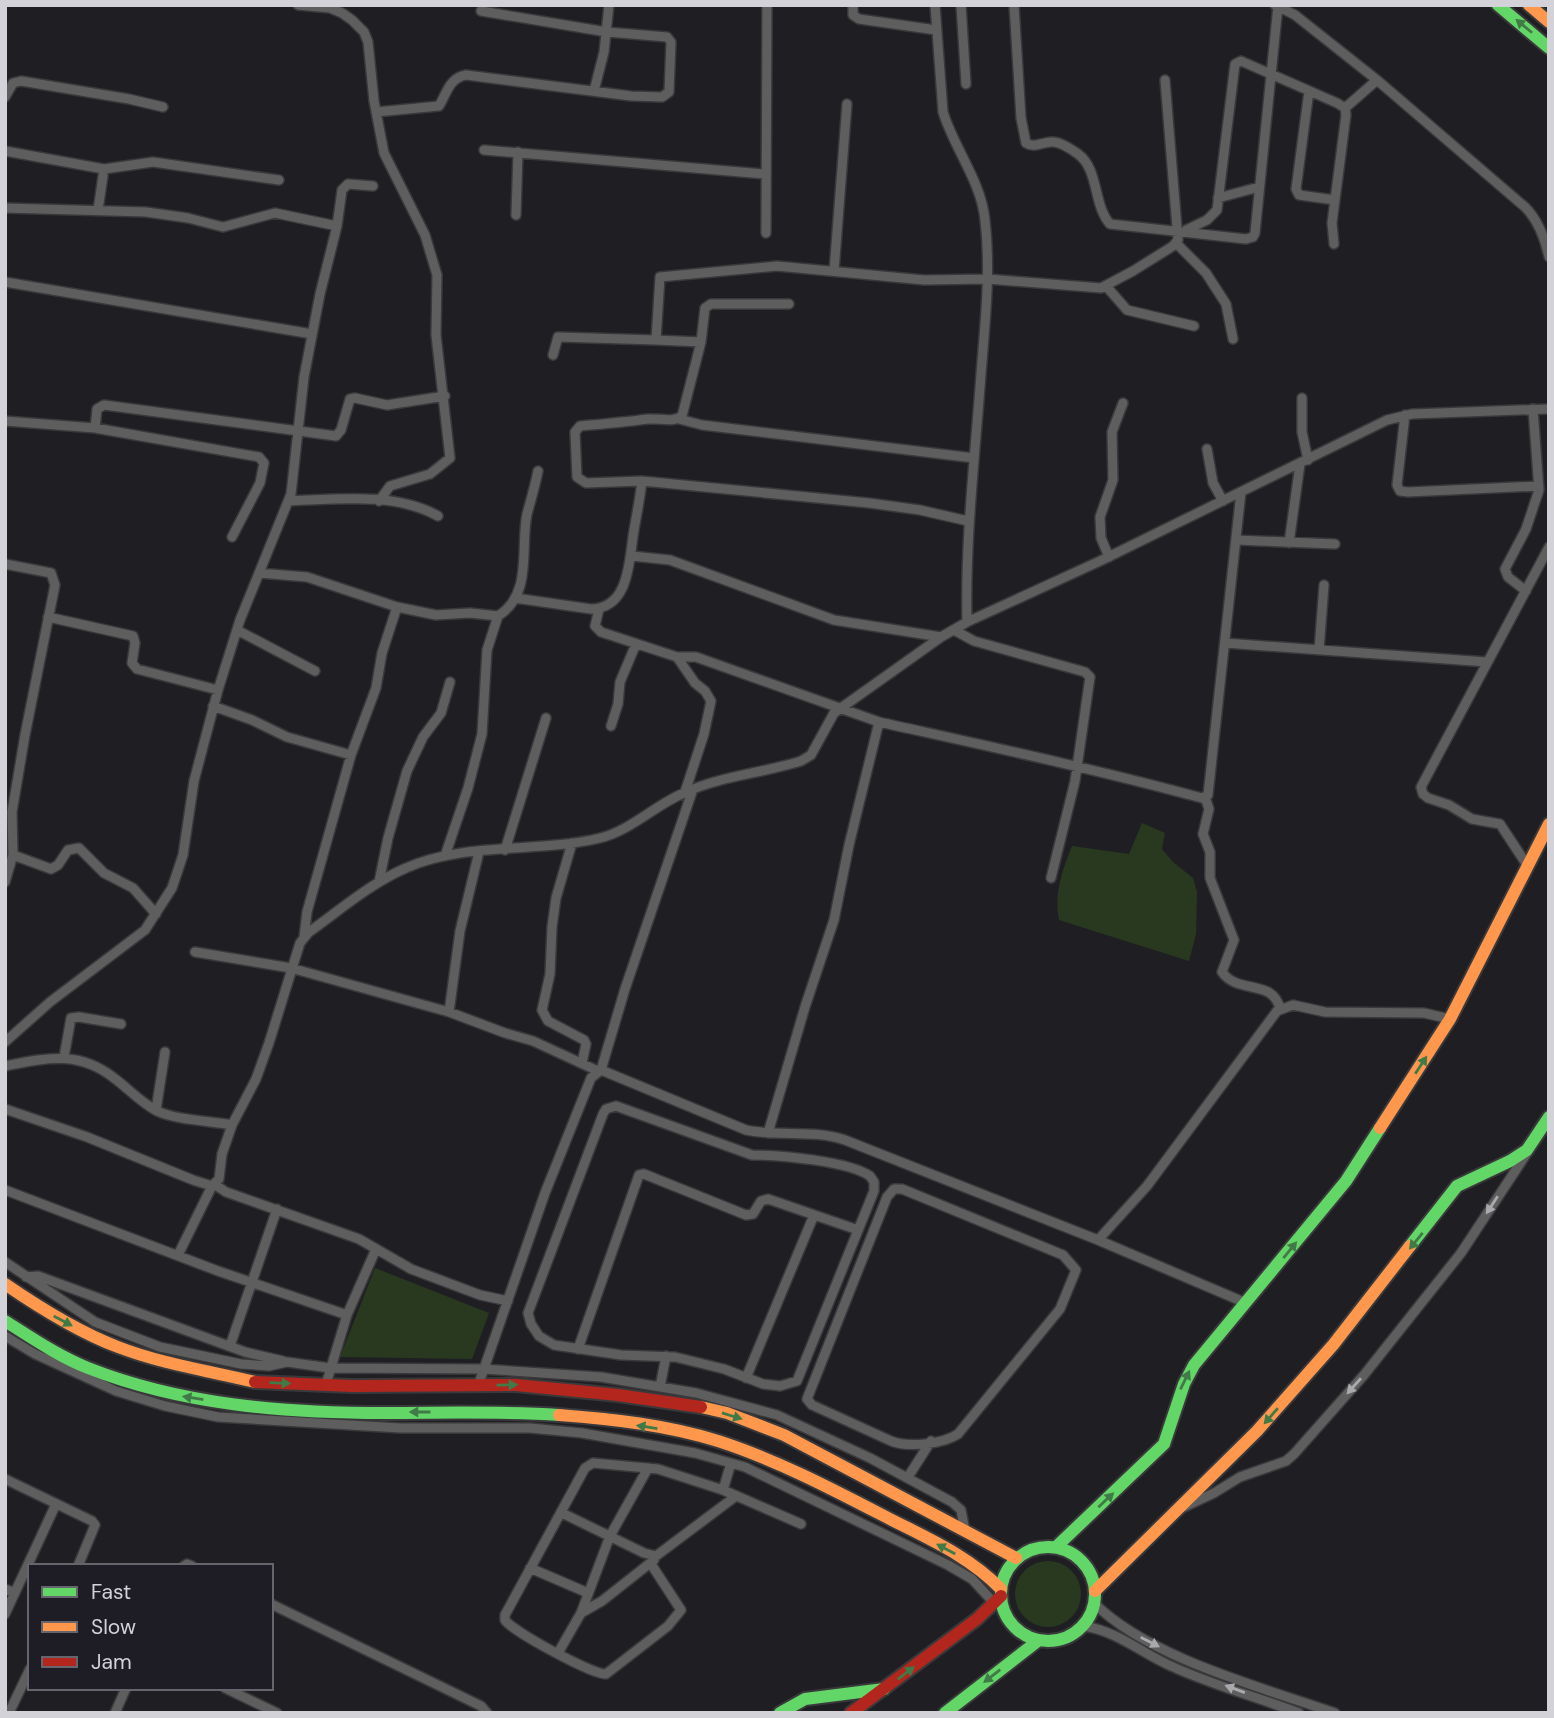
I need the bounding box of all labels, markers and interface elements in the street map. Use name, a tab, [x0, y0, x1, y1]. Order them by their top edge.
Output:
one-way arrow	[1515, 19, 1533, 34]
one-way arrow	[1414, 1055, 1427, 1074]
one-way arrow	[1486, 1196, 1499, 1215]
one-way arrow	[1409, 1232, 1424, 1250]
one-way arrow	[1282, 1241, 1297, 1259]
one-way arrow	[53, 1315, 73, 1326]
one-way arrow	[1180, 1370, 1191, 1390]
one-way arrow	[269, 1377, 291, 1389]
one-way arrow	[1346, 1377, 1362, 1395]
one-way arrow	[496, 1379, 518, 1391]
one-way arrow	[182, 1392, 204, 1403]
one-way arrow	[409, 1406, 431, 1418]
one-way arrow	[1263, 1407, 1279, 1424]
one-way arrow	[721, 1411, 742, 1422]
one-way arrow	[636, 1421, 658, 1432]
one-way arrow	[1097, 1493, 1114, 1509]
one-way arrow	[936, 1544, 956, 1555]
legend	[28, 1564, 273, 1690]
text: Fast	[91, 1578, 131, 1606]
text: Slow	[91, 1613, 136, 1641]
one-way arrow	[1140, 1636, 1160, 1647]
text: Jam	[91, 1648, 132, 1676]
one-way arrow	[897, 1665, 915, 1680]
one-way arrow	[983, 1669, 1001, 1683]
one-way arrow	[1224, 1684, 1245, 1695]

